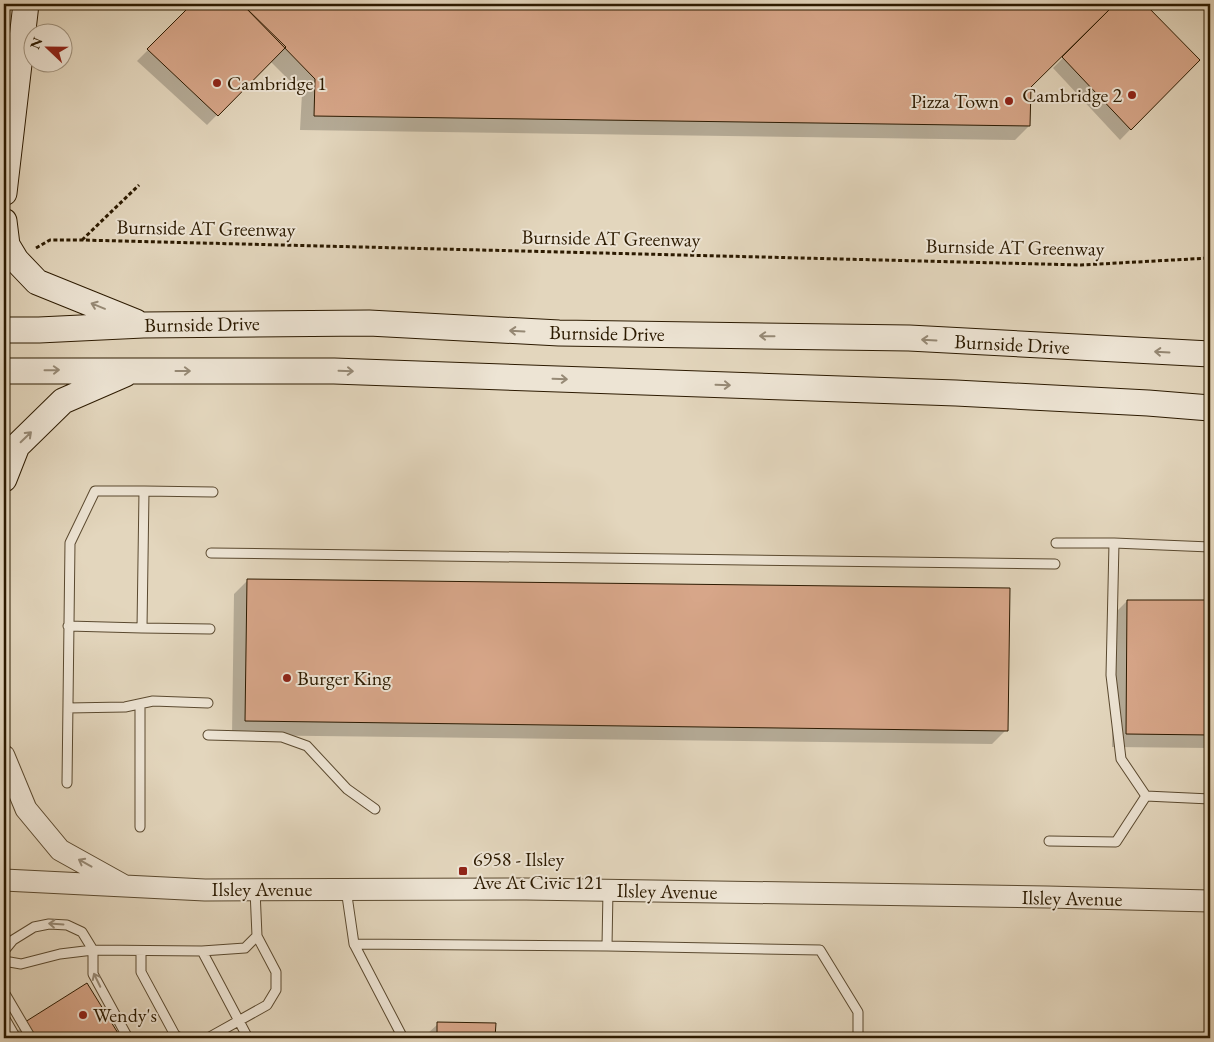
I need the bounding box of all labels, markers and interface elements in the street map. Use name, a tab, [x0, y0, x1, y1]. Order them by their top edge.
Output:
north arrow	[22, 22, 72, 72]
text: N	[25, 34, 47, 52]
place label: Cambridge 1	[227, 70, 327, 96]
marker: Cambridge 1	[211, 77, 223, 89]
place label: Cambridge 2	[1022, 82, 1122, 108]
place label: Pizza Town	[911, 88, 999, 114]
marker: Cambridge 2	[1126, 89, 1138, 101]
marker: Pizza Town	[1003, 95, 1015, 107]
street label: Burnside AT Greenway	[116, 213, 296, 243]
street label: Burnside AT Greenway	[521, 223, 701, 253]
street label: Burnside AT Greenway	[925, 232, 1105, 262]
one-way arrow	[91, 301, 106, 311]
street label: Burnside Drive	[144, 310, 260, 338]
street label: Burnside Drive	[549, 319, 665, 347]
one-way arrow	[509, 326, 525, 335]
street label: Burnside Drive	[954, 328, 1071, 360]
one-way arrow	[759, 331, 776, 341]
one-way arrow	[922, 335, 938, 344]
one-way arrow	[1154, 347, 1170, 356]
one-way arrow	[44, 365, 60, 375]
one-way arrow	[175, 366, 191, 375]
one-way arrow	[337, 367, 353, 376]
one-way arrow	[552, 374, 568, 384]
one-way arrow	[714, 380, 731, 390]
one-way arrow	[20, 431, 33, 443]
place label: Burger King	[297, 665, 391, 691]
marker: Burger King	[281, 672, 293, 684]
place label: 6958 - Ilsley Ave At Civic 121	[472, 846, 603, 895]
one-way arrow	[78, 858, 92, 868]
marker: 6958 - Ilsley Ave At Civic 121	[457, 865, 469, 877]
street label: Ilsley Avenue	[212, 876, 313, 902]
street label: Ilsley Avenue	[616, 877, 718, 905]
street label: Ilsley Avenue	[1021, 884, 1123, 912]
one-way arrow	[48, 920, 64, 929]
one-way arrow	[92, 973, 102, 988]
place label: Wendy's	[93, 1002, 157, 1028]
marker: Wendy's	[77, 1009, 89, 1021]

